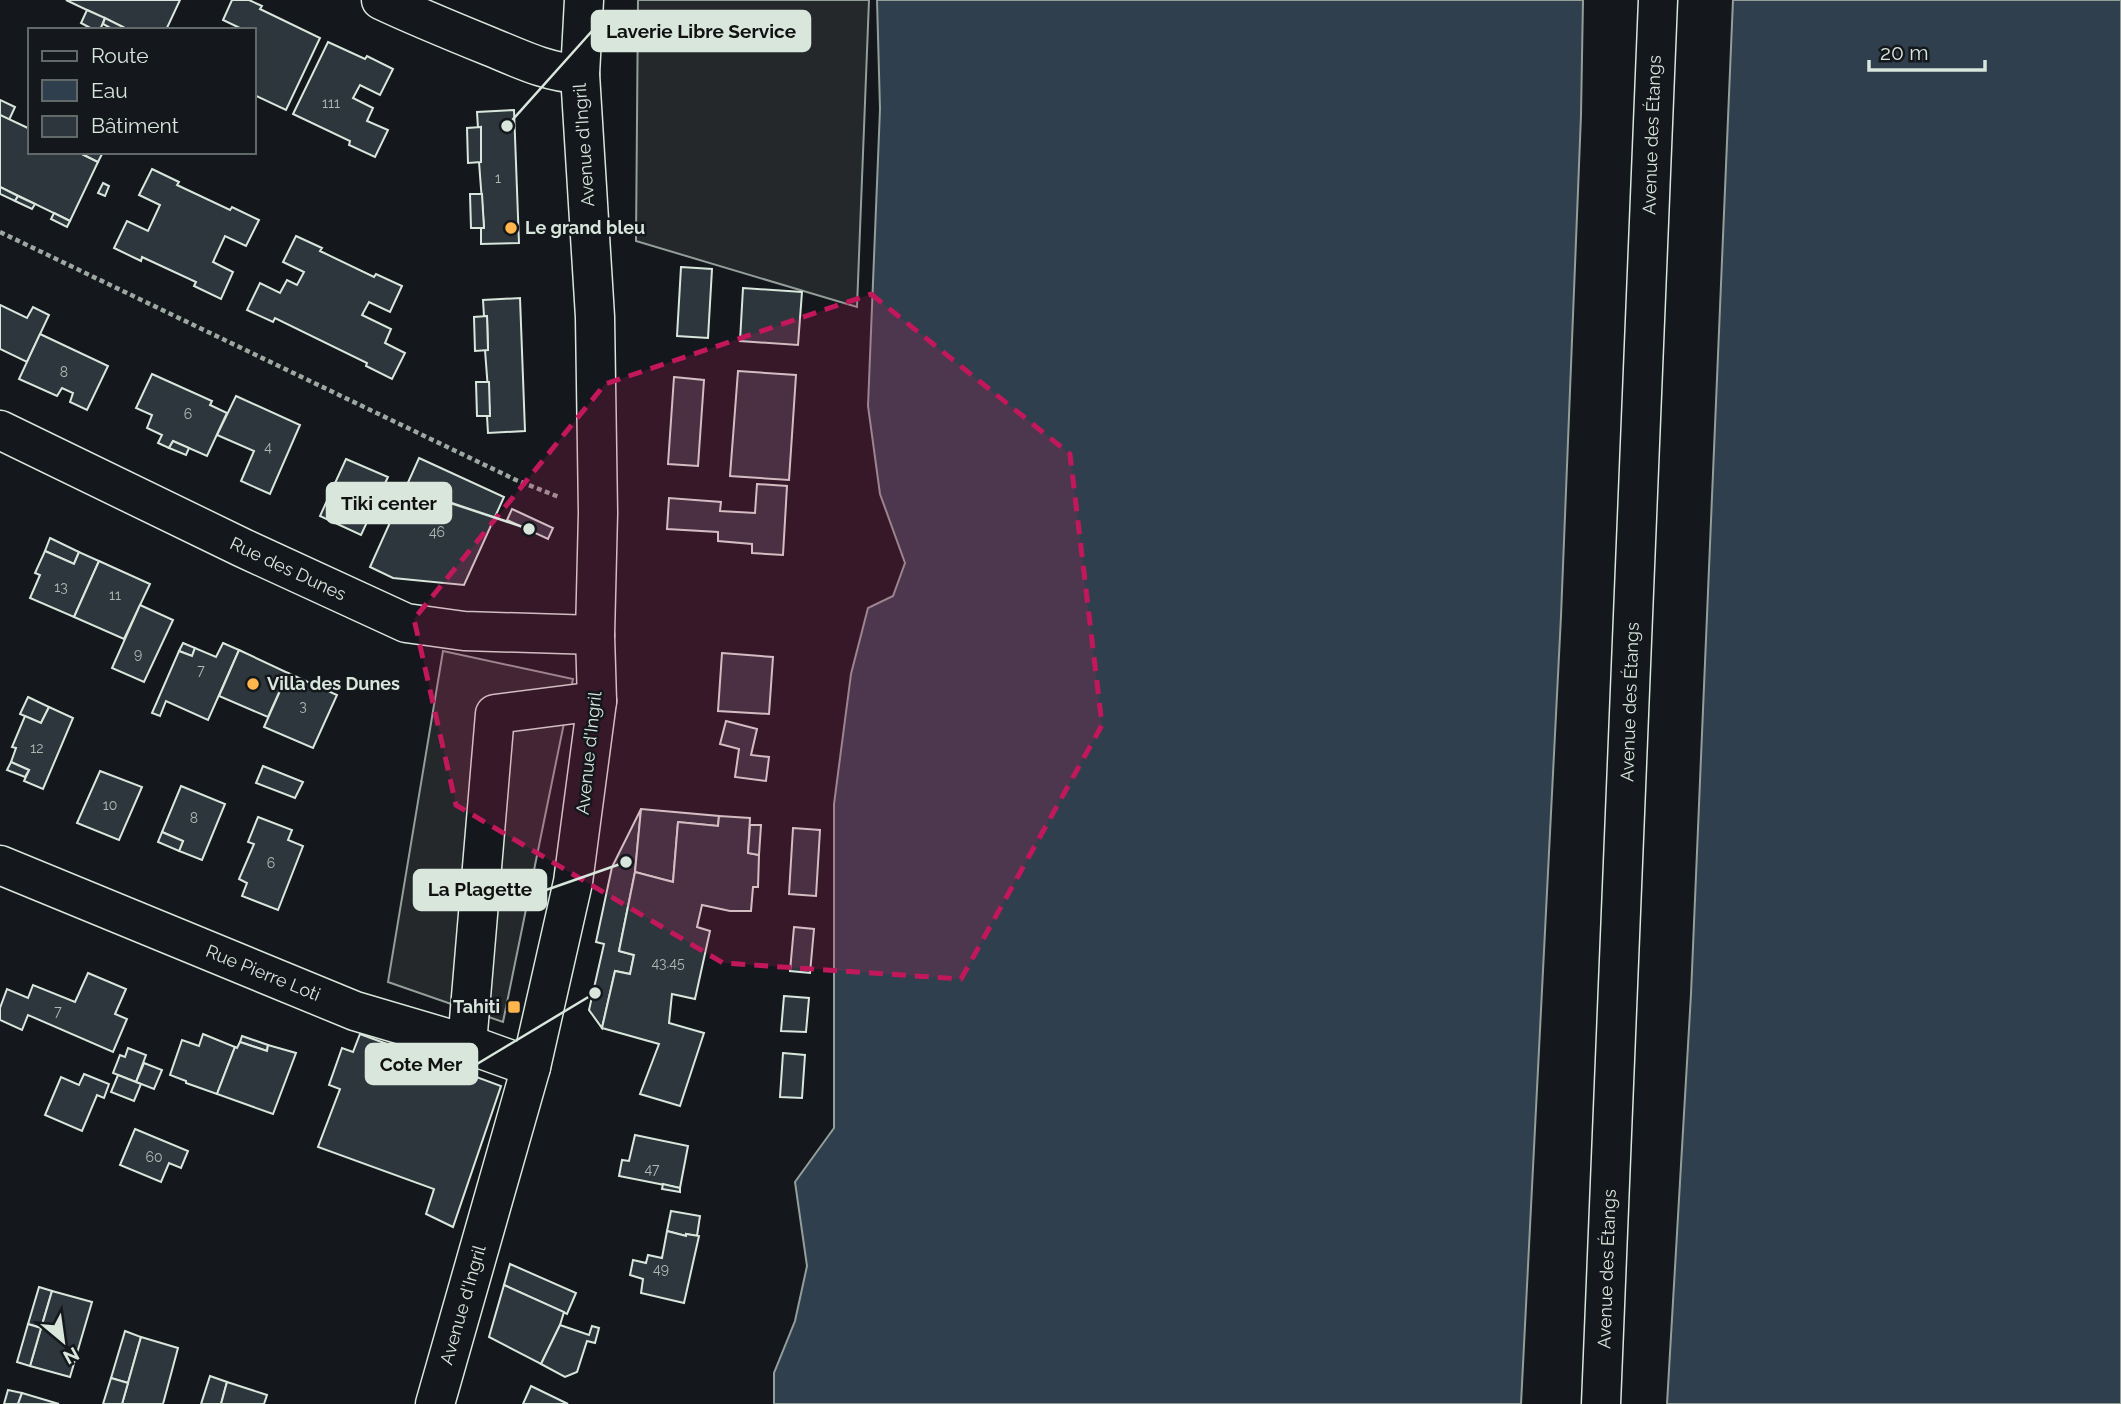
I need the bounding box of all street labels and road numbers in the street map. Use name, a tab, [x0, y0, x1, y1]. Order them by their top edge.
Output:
street label: Avenue des Étangs	[1637, 54, 1665, 215]
street label: Avenue d'Ingril	[569, 82, 598, 207]
street label: Rue des Dunes	[227, 532, 350, 605]
street label: Avenue des Étangs	[1615, 621, 1643, 782]
street label: Avenue d'Ingril	[572, 690, 605, 816]
street label: Rue Pierre Loti	[203, 940, 323, 1005]
street label: Avenue des Étangs	[1592, 1188, 1620, 1349]
street label: Avenue d'Ingril	[435, 1242, 490, 1367]

